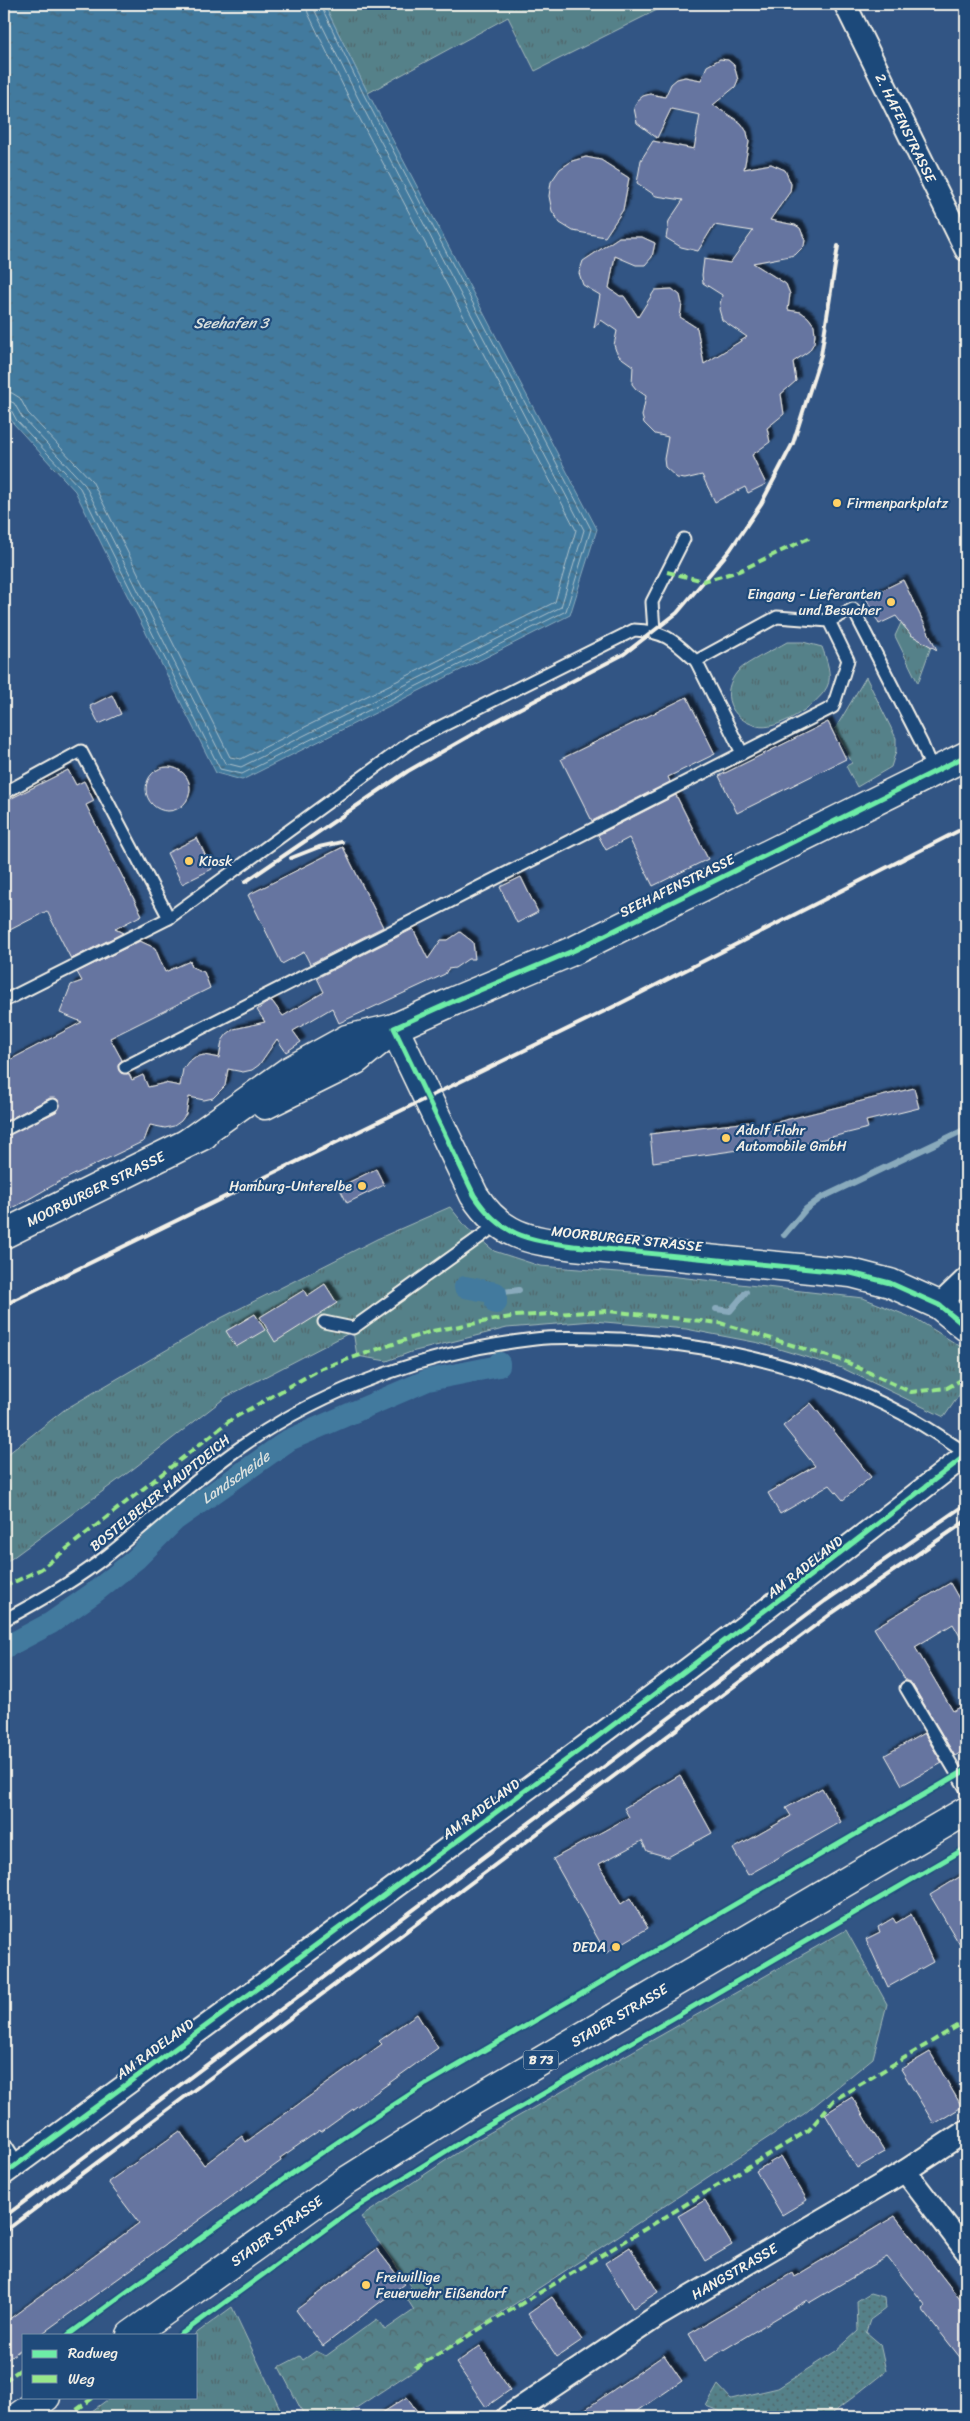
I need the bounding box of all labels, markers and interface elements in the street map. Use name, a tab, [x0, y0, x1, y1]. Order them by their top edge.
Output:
street label: 2. HAFENSTRASSE	[868, 69, 944, 188]
water label: Seehafen 3	[194, 310, 271, 336]
place label: Firmenparkplatz	[847, 491, 948, 516]
marker: Firmenparkplatz	[831, 497, 843, 509]
place label: Eingang - Lieferanten und Besucher	[748, 582, 882, 623]
marker: Eingang - Lieferanten und Besucher	[885, 596, 897, 608]
street label: SEEHAFENSTRASSE	[615, 847, 740, 925]
place label: Kiosk	[199, 849, 233, 874]
marker: Kiosk	[183, 855, 195, 867]
place label: Adolf Flohr Automobile GmbH	[735, 1118, 847, 1159]
marker: Adolf Flohr Automobile GmbH	[720, 1132, 732, 1144]
street label: MOORBURGER STRASSE	[22, 1143, 170, 1234]
place label: Hamburg-Unterelbe	[229, 1174, 352, 1199]
marker: Hamburg-Unterelbe	[356, 1180, 368, 1192]
street label: MOORBURGER STRASSE	[550, 1219, 705, 1259]
street label: BOSTELBEKER HAUPTDEICH	[84, 1428, 236, 1558]
water label: Landscheide	[196, 1443, 277, 1511]
street label: AM RADELAND	[760, 1528, 849, 1606]
street label: AM RADELAND	[436, 1772, 526, 1847]
place label: DEDA	[572, 1935, 606, 1960]
marker: DEDA	[610, 1941, 622, 1953]
street label: STADER STRASSE	[566, 1976, 674, 2054]
street label: AM RADELAND	[110, 2012, 200, 2087]
road number: B 73	[524, 2050, 558, 2070]
street label: STADER STRASSE	[225, 2188, 329, 2273]
street label: HANGSTRASSE	[686, 2235, 783, 2306]
place label: Freiwillige Feuerwehr Eißendorf	[376, 2265, 508, 2306]
marker: Freiwillige Feuerwehr Eißendorf	[360, 2279, 372, 2291]
legend	[22, 2334, 198, 2398]
text: Radweg	[68, 2340, 118, 2366]
text: Weg	[68, 2366, 95, 2392]

